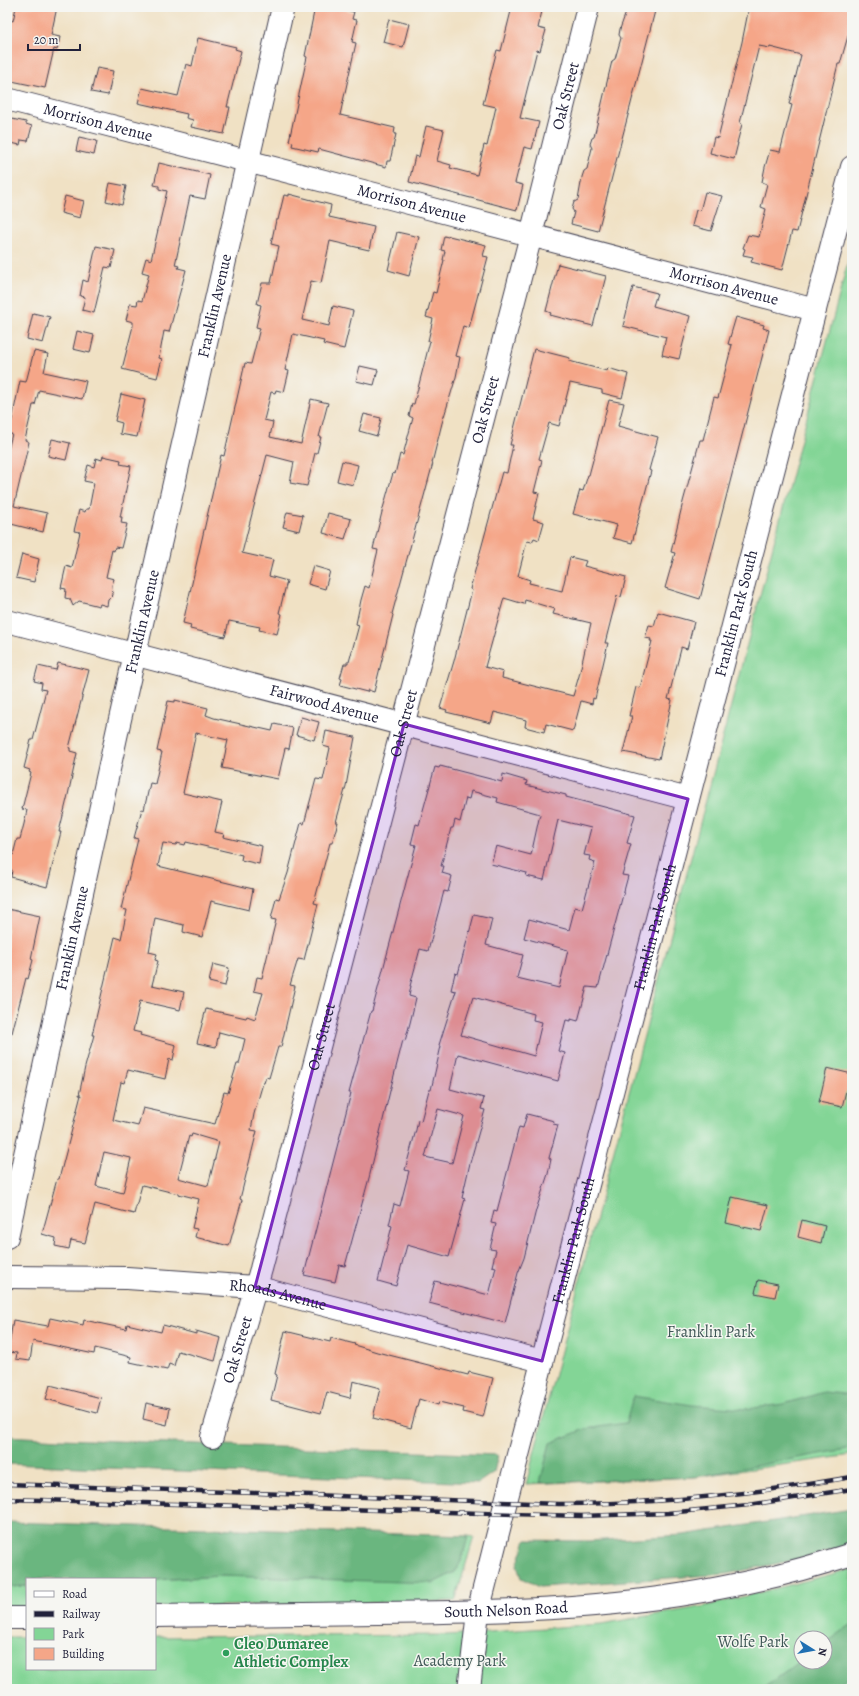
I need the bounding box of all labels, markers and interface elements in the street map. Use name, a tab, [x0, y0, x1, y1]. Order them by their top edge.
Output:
scale bar	[28, 26, 80, 52]
text: 20 m	[34, 32, 58, 48]
street label: Oak Street	[547, 60, 585, 132]
street label: Morrison Avenue	[41, 98, 155, 147]
street label: Morrison Avenue	[355, 179, 469, 229]
street label: Franklin Avenue	[192, 252, 237, 360]
street label: Morrison Avenue	[667, 261, 781, 311]
street label: Oak Street	[466, 374, 505, 446]
street label: Franklin Park South	[709, 547, 763, 679]
street label: Franklin Avenue	[120, 568, 165, 676]
street label: Fairwood Avenue	[267, 679, 381, 729]
street label: Oak Street	[384, 687, 423, 759]
street label: Franklin Park South	[628, 861, 682, 993]
street label: Franklin Avenue	[50, 884, 94, 992]
street label: Oak Street	[302, 1001, 341, 1073]
street label: Franklin Park South	[547, 1174, 601, 1306]
street label: Rhoads Avenue	[228, 1274, 329, 1316]
street label: Oak Street	[217, 1313, 258, 1386]
park label: Franklin Park	[667, 1321, 755, 1343]
legend	[26, 1578, 156, 1670]
text: Road	[62, 1586, 88, 1602]
street label: South Nelson Road	[444, 1596, 569, 1623]
text: Railway	[62, 1606, 101, 1622]
text: Park	[62, 1626, 85, 1642]
north arrow	[793, 1630, 833, 1670]
park label: Wolfe Park	[717, 1631, 789, 1653]
place label: Cleo Dumaree Athletic Complex	[233, 1633, 349, 1673]
text: Building	[62, 1646, 104, 1662]
text: N	[814, 1646, 830, 1657]
marker: Cleo Dumaree Athletic Complex	[221, 1648, 231, 1658]
park label: Academy Park	[413, 1650, 506, 1672]

